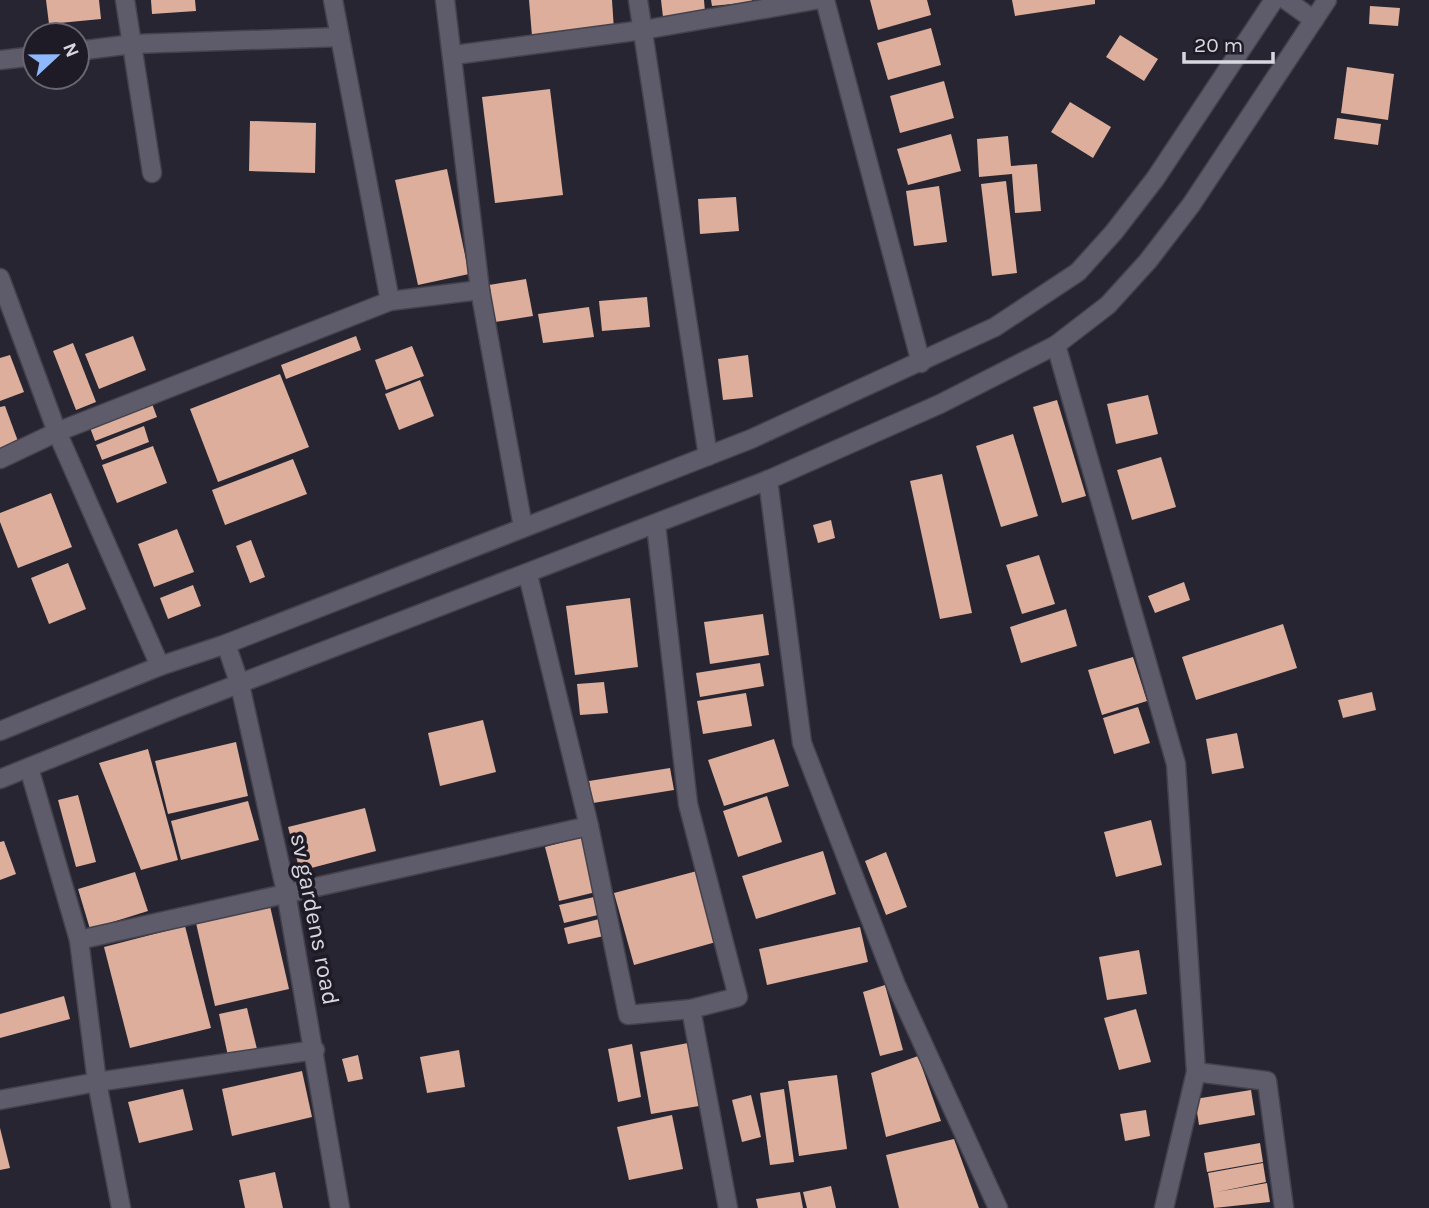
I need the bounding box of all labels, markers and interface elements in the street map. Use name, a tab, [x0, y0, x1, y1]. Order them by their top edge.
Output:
north arrow	[21, 21, 91, 91]
scale bar	[1184, 21, 1273, 65]
text: 20 m	[1194, 33, 1243, 57]
text: N	[58, 40, 84, 60]
street label: sv gardens road	[285, 831, 345, 1007]

